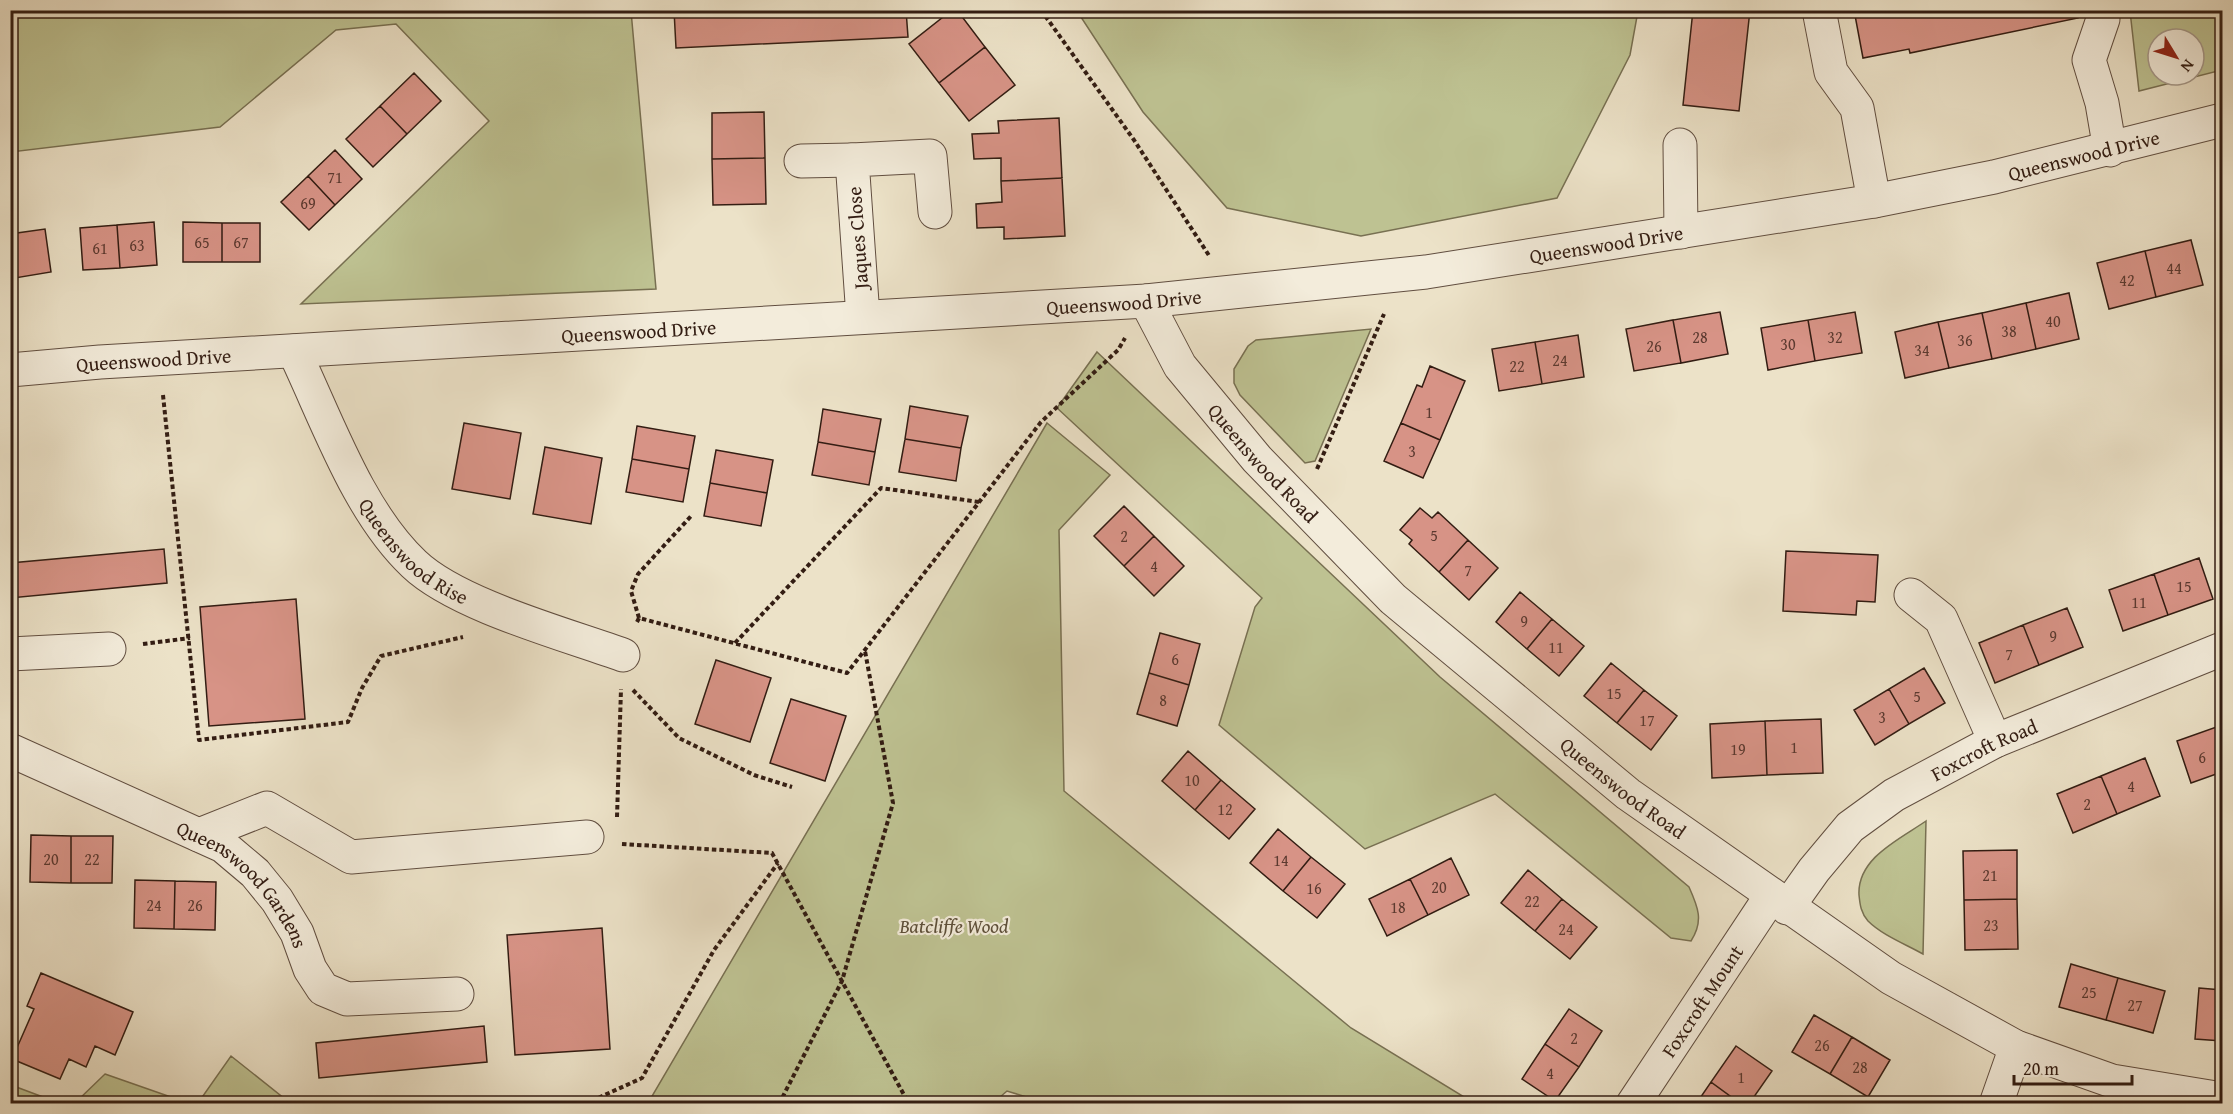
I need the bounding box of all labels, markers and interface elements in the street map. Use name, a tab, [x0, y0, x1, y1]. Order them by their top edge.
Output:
north arrow	[2146, 27, 2206, 87]
text: N	[2175, 55, 2201, 78]
street label: Queenswood Drive	[2005, 122, 2162, 187]
house number: 71	[327, 165, 343, 189]
street label: Jaques Close	[839, 186, 875, 293]
house number: 69	[300, 191, 316, 215]
street label: Queenswood Drive	[1527, 217, 1685, 270]
house number: 65	[194, 230, 210, 254]
house number: 67	[233, 230, 249, 254]
house number: 63	[129, 233, 145, 257]
house number: 61	[92, 236, 108, 260]
house number: 44	[2166, 256, 2182, 280]
house number: 42	[2119, 268, 2135, 292]
street label: Queenswood Drive	[1046, 281, 1203, 321]
house number: 40	[2045, 309, 2061, 333]
street label: Queenswood Drive	[560, 312, 717, 350]
house number: 38	[2001, 319, 2017, 343]
house number: 28	[1692, 325, 1708, 349]
house number: 32	[1827, 325, 1843, 349]
house number: 36	[1957, 328, 1973, 352]
house number: 30	[1780, 332, 1796, 356]
house number: 26	[1646, 334, 1662, 358]
house number: 34	[1914, 338, 1930, 362]
street label: Queenswood Drive	[75, 340, 232, 379]
house number: 24	[1552, 348, 1568, 372]
house number: 22	[1509, 354, 1525, 378]
street label: Queenswood Road	[1202, 396, 1325, 529]
house number: 1	[1425, 400, 1433, 424]
house number: 3	[1408, 439, 1416, 463]
street label: Queenswood Rise	[352, 492, 474, 611]
house number: 5	[1430, 523, 1438, 547]
house number: 2	[1120, 524, 1128, 548]
house number: 4	[1150, 554, 1158, 578]
house number: 7	[1464, 558, 1472, 582]
house number: 15	[2176, 574, 2192, 598]
house number: 11	[2131, 590, 2147, 614]
house number: 9	[1520, 609, 1528, 633]
house number: 9	[2049, 624, 2057, 648]
house number: 11	[1548, 635, 1564, 659]
house number: 7	[2005, 642, 2013, 666]
house number: 6	[1171, 647, 1179, 671]
house number: 15	[1606, 681, 1622, 705]
house number: 5	[1913, 684, 1921, 708]
house number: 8	[1159, 688, 1167, 712]
house number: 3	[1878, 705, 1886, 729]
house number: 17	[1639, 708, 1655, 732]
street label: Foxcroft Road	[1925, 711, 2042, 788]
street label: Queenswood Road	[1554, 729, 1693, 845]
house number: 1	[1790, 735, 1798, 759]
house number: 19	[1730, 737, 1746, 761]
house number: 6	[2198, 745, 2206, 769]
house number: 10	[1184, 768, 1200, 792]
house number: 4	[2127, 774, 2135, 798]
house number: 2	[2083, 792, 2091, 816]
house number: 12	[1217, 797, 1233, 821]
street label: Queenswood Gardens	[172, 813, 316, 952]
house number: 20	[43, 847, 59, 871]
house number: 22	[84, 847, 100, 871]
house number: 14	[1273, 848, 1289, 872]
house number: 21	[1982, 863, 1998, 887]
house number: 20	[1431, 875, 1447, 899]
house number: 16	[1306, 876, 1322, 900]
house number: 22	[1524, 889, 1540, 913]
house number: 24	[146, 893, 162, 917]
house number: 26	[187, 893, 203, 917]
house number: 18	[1390, 895, 1406, 919]
park label: Batcliffe Wood	[898, 911, 1009, 940]
house number: 23	[1983, 913, 1999, 937]
house number: 24	[1558, 917, 1574, 941]
street label: Foxcroft Mount	[1654, 939, 1749, 1063]
house number: 25	[2081, 980, 2097, 1004]
house number: 27	[2127, 993, 2143, 1017]
house number: 2	[1570, 1026, 1578, 1050]
house number: 26	[1814, 1033, 1830, 1057]
scale bar	[2014, 1048, 2132, 1086]
house number: 28	[1852, 1055, 1868, 1079]
text: 20 m	[2023, 1055, 2059, 1082]
house number: 4	[1546, 1061, 1554, 1085]
house number: 1	[1737, 1065, 1745, 1089]

